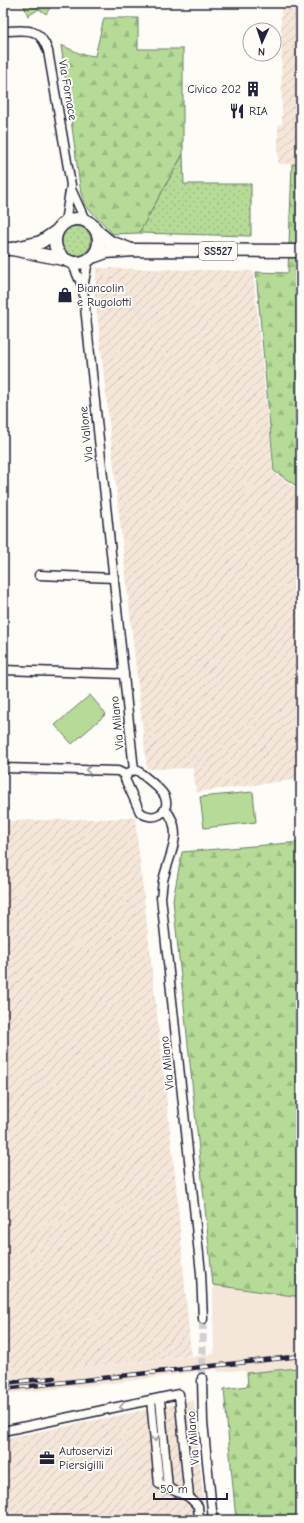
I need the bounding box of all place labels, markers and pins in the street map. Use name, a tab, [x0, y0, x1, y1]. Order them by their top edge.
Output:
building icon: Civico 202	[244, 80, 262, 98]
place label: Civico 202	[187, 82, 241, 96]
restaurant icon: RIA	[228, 102, 246, 120]
place label: RIA	[249, 104, 268, 118]
place label: Biancolin e Rugolotti	[77, 281, 131, 309]
shop icon: Biancolin e Rugolotti	[56, 286, 74, 304]
place label: Autoservizi Piersigilli	[59, 1444, 113, 1472]
office icon: Autoservizi Piersigilli	[38, 1449, 56, 1467]

